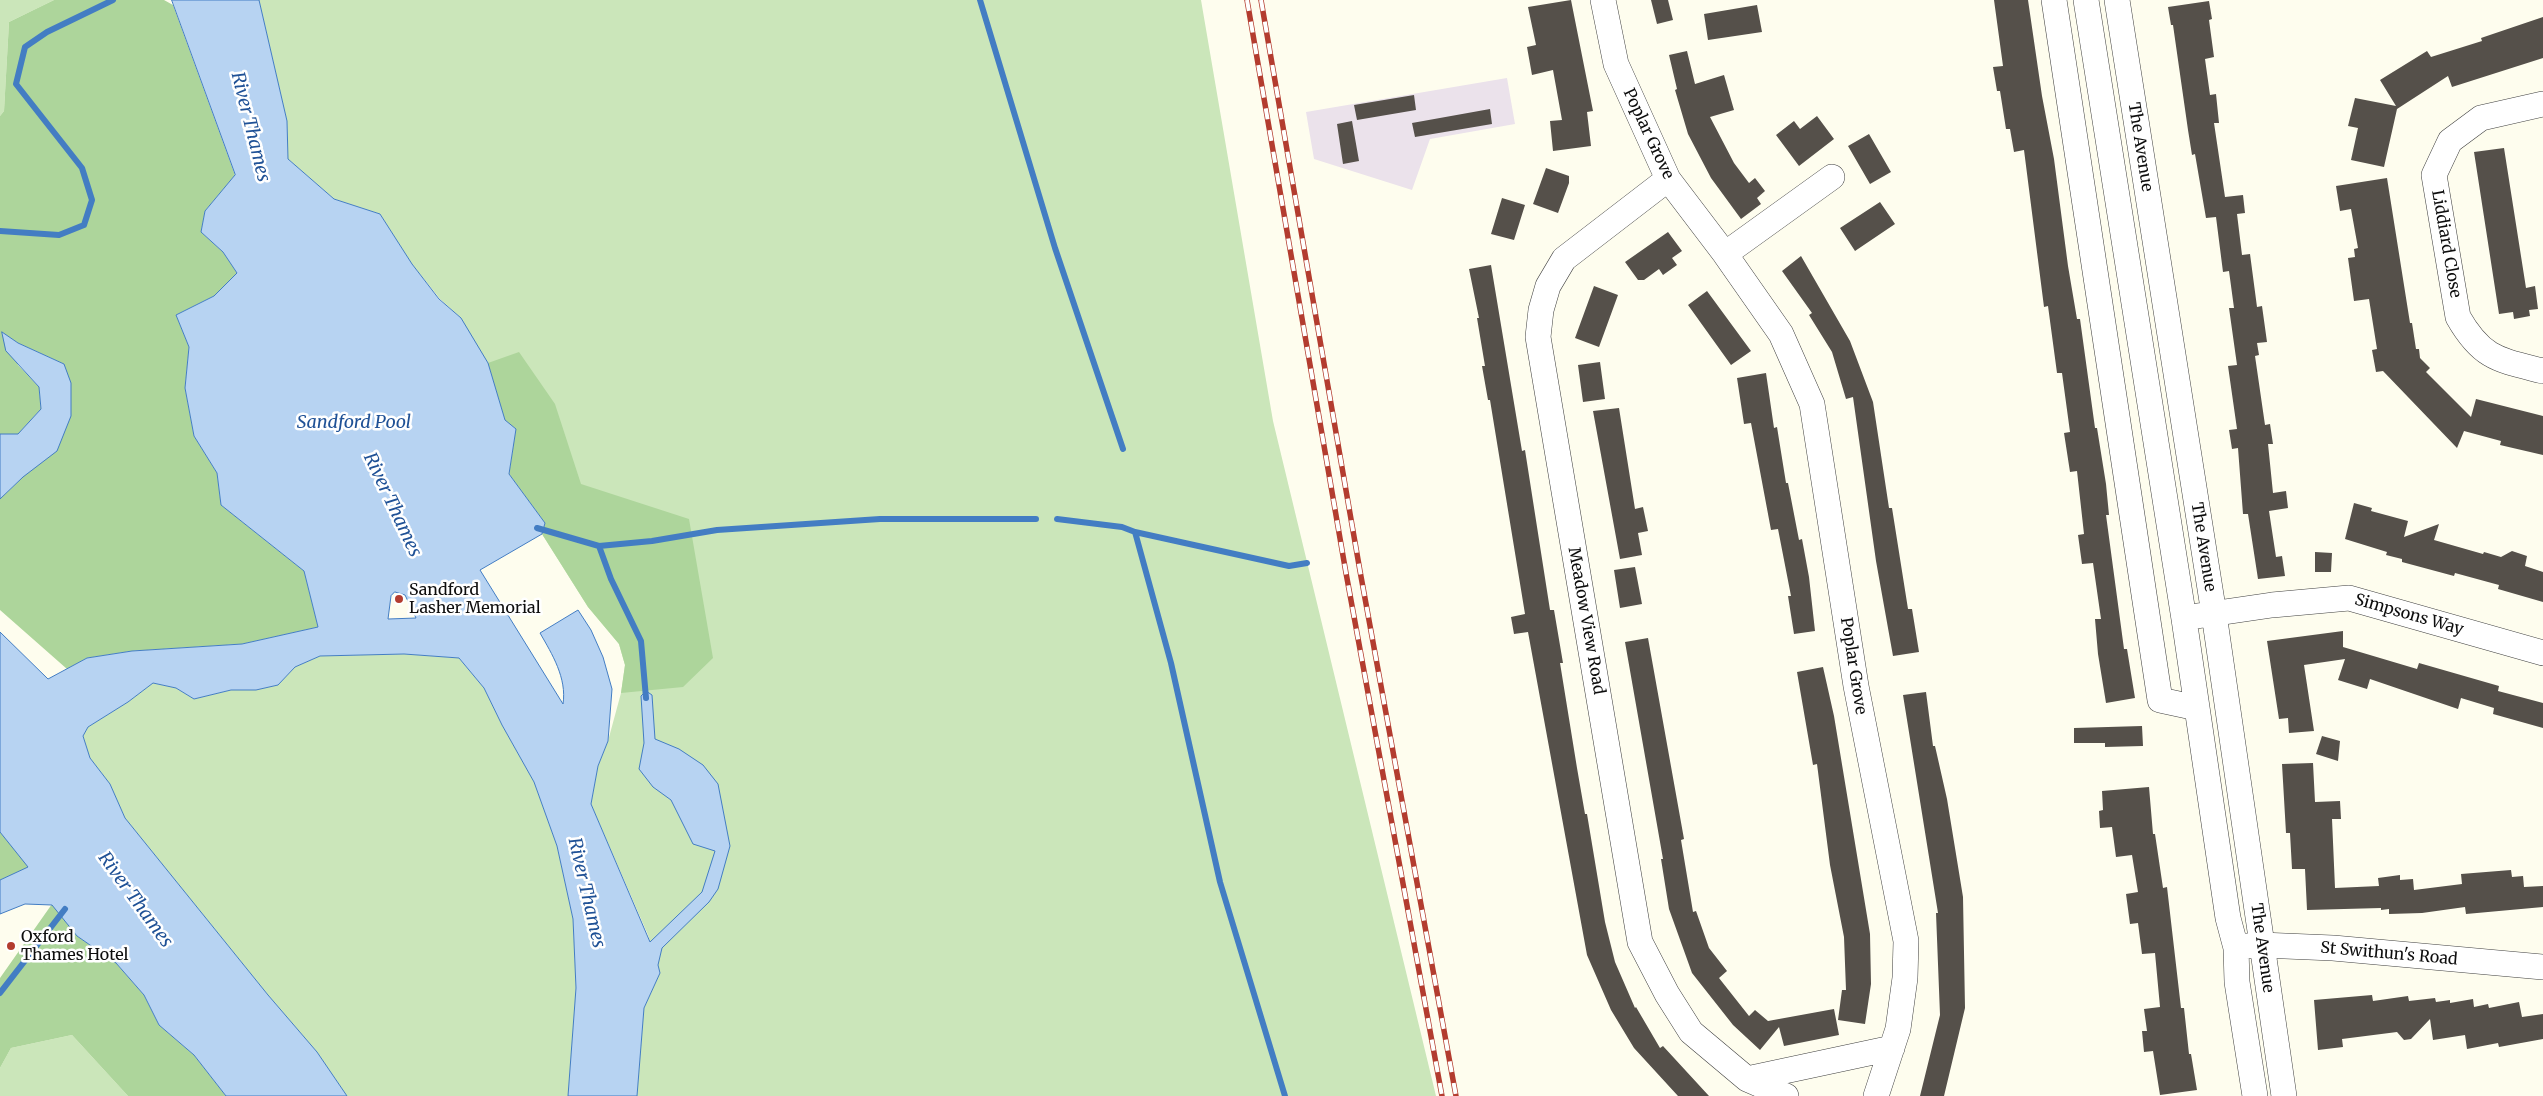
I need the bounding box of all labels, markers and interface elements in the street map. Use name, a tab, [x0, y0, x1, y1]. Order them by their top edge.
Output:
water label: River Thames	[226, 70, 274, 184]
street label: Poplar Grove	[1619, 85, 1677, 183]
street label: The Avenue	[2123, 101, 2157, 193]
street label: Liddiard Close	[2427, 189, 2465, 299]
water label: Sandford Pool	[297, 412, 411, 434]
water label: River Thames	[358, 449, 426, 561]
street label: The Avenue	[2186, 501, 2220, 593]
street label: Meadow View Road	[1564, 546, 1608, 696]
place label: Sandford Lasher Memorial	[409, 580, 541, 618]
street label: Simpsons Way	[2352, 590, 2466, 640]
marker: Sandford Lasher Memorial	[393, 593, 405, 605]
street label: Poplar Grove	[1836, 616, 1870, 716]
water label: River Thames	[563, 836, 609, 950]
water label: River Thames	[93, 848, 177, 952]
street label: The Avenue	[2246, 902, 2278, 994]
place label: Oxford Thames Hotel	[21, 927, 128, 965]
street label: St Swithun's Road	[2320, 938, 2458, 970]
marker: Oxford Thames Hotel	[5, 940, 17, 952]

